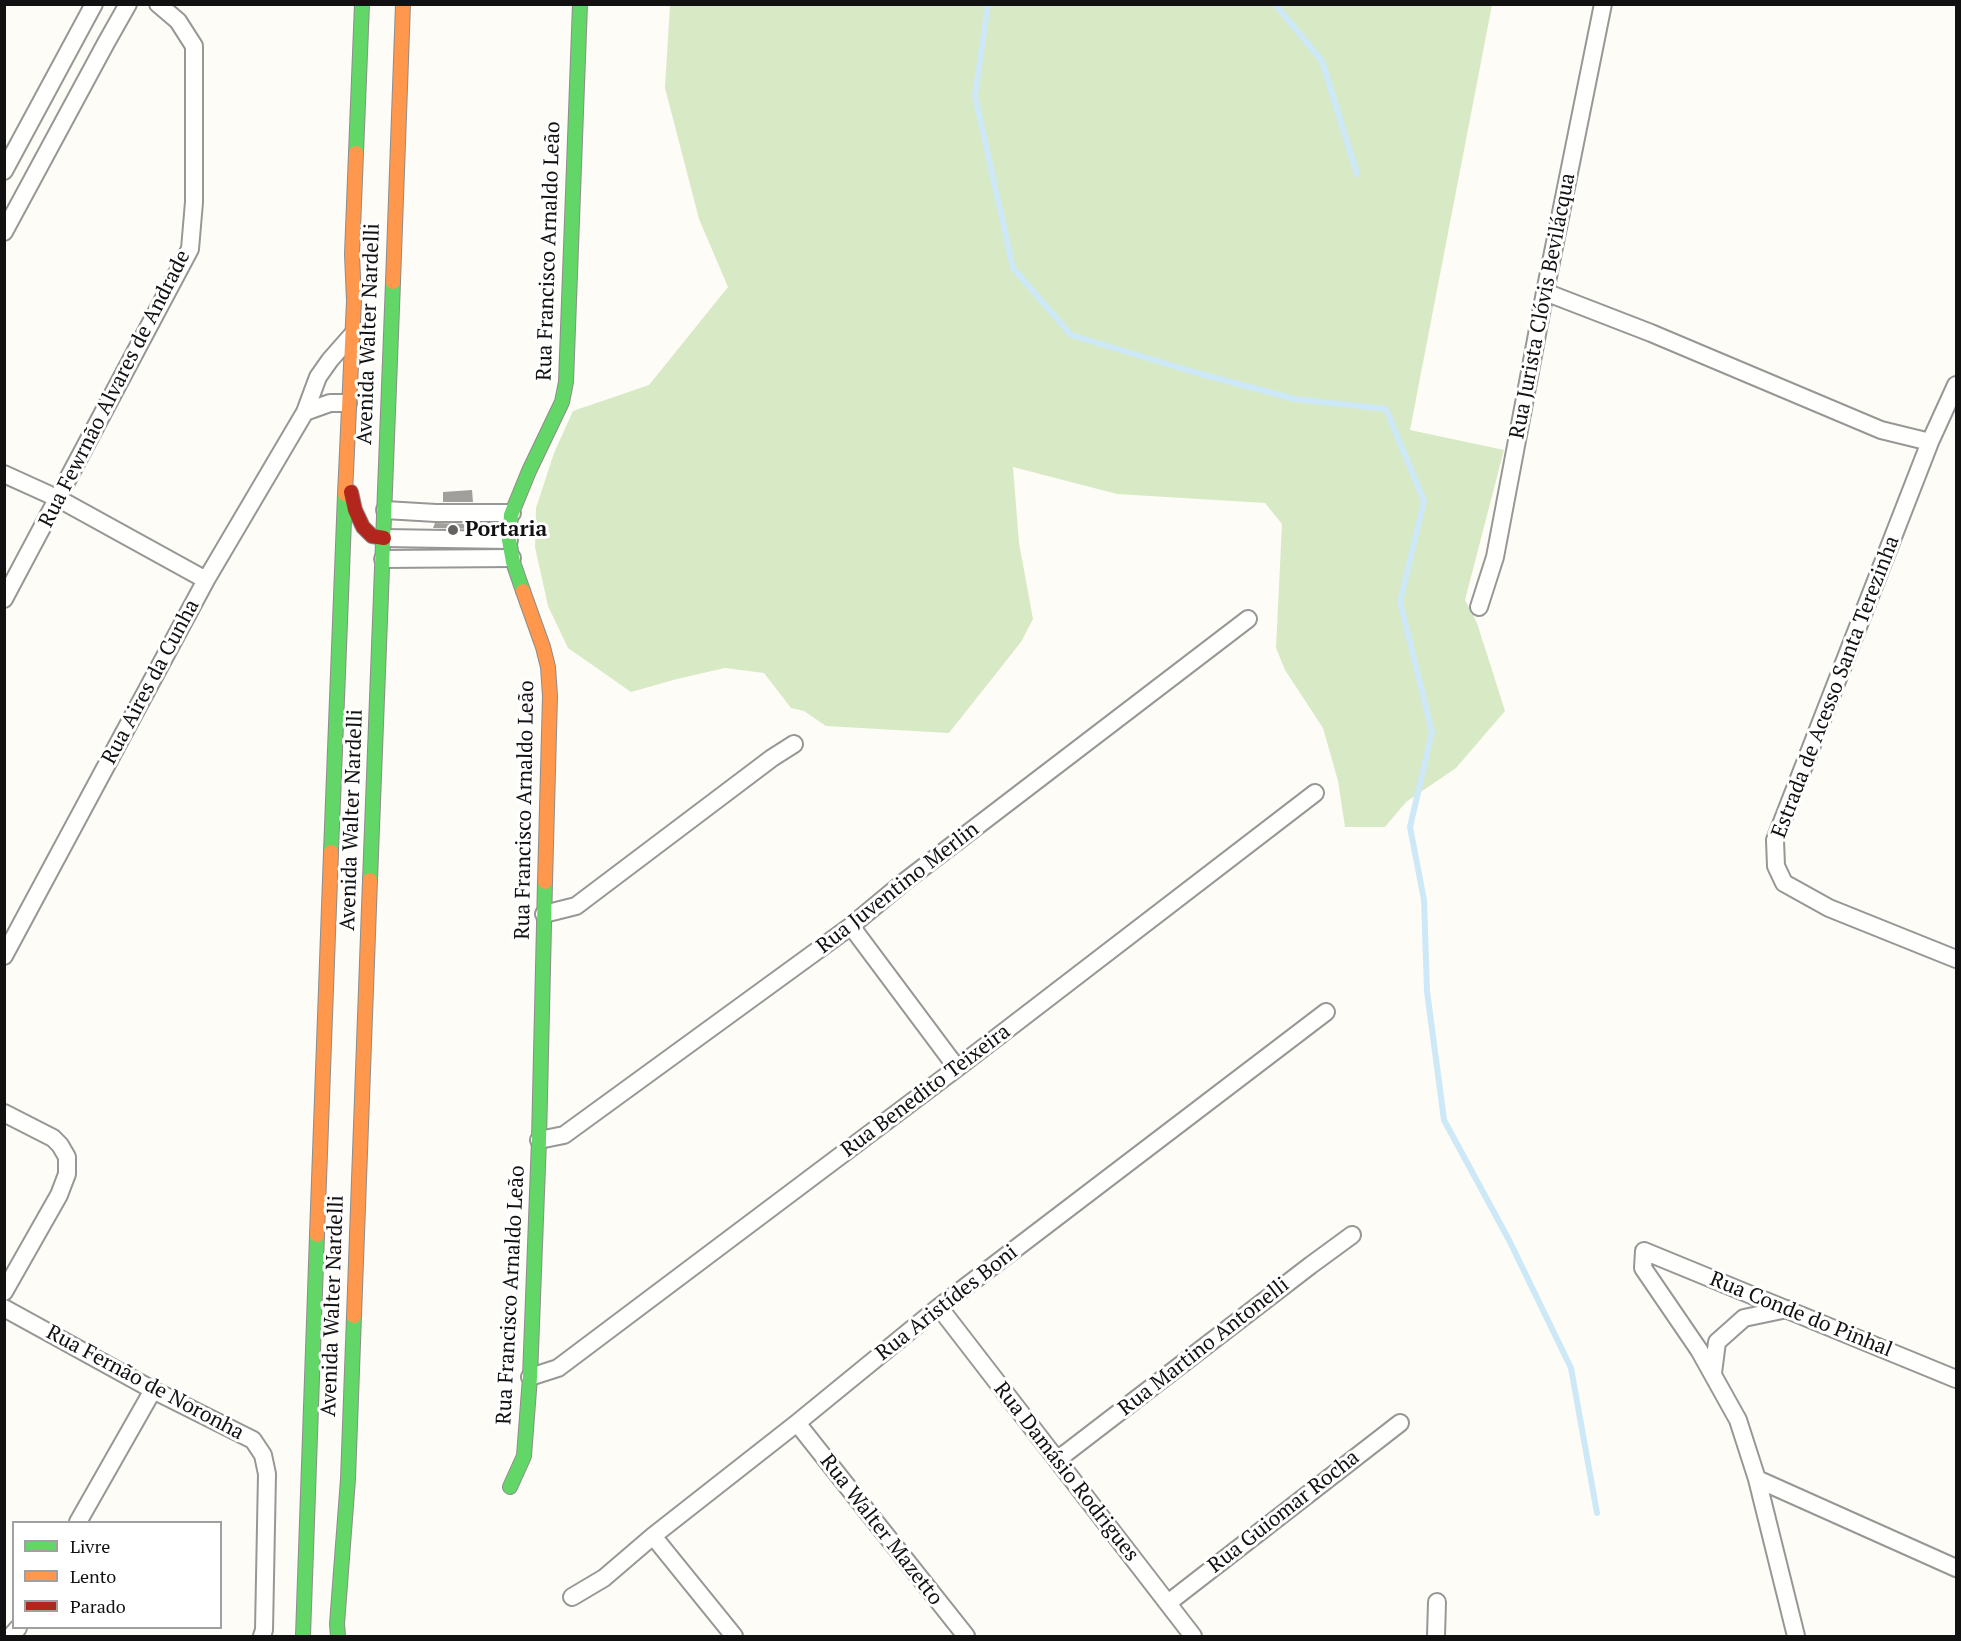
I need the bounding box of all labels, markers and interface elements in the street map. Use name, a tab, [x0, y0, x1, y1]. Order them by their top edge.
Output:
street label: Rua Francisco Arnaldo Leão	[532, 121, 566, 381]
street label: Rua Jurista Clóvis Bevilácqua	[1505, 171, 1581, 441]
street label: Avenida Walter Nardelli	[353, 223, 385, 445]
street label: Rua Fewrnão Alvares de Andrade	[34, 246, 196, 532]
place label: Portaria	[465, 517, 547, 543]
marker: Portaria	[446, 523, 460, 537]
street label: Estrada de Acesso Santa Terezinha	[1767, 532, 1905, 842]
street label: Rua Aires da Cunha	[97, 595, 205, 769]
street label: Rua Francisco Arnaldo Leão	[510, 680, 540, 940]
street label: Avenida Walter Nardelli	[336, 709, 368, 931]
street label: Rua Juventino Merlin	[812, 817, 984, 959]
street label: Rua Benedito Teixeira	[837, 1019, 1015, 1163]
street label: Rua Francisco Arnaldo Leão	[492, 1165, 530, 1425]
street label: Avenida Walter Nardelli	[317, 1195, 349, 1417]
street label: Rua Aristídes Boni	[871, 1240, 1023, 1366]
street label: Rua Conde do Pinhal	[1706, 1267, 1896, 1363]
street label: Rua Martino Antonelli	[1114, 1273, 1294, 1421]
street label: Rua Fernão de Noronha	[42, 1320, 248, 1446]
street label: Rua Damásio Rodrigues	[988, 1377, 1144, 1567]
street label: Rua Guiomar Rocha	[1203, 1445, 1365, 1579]
street label: Rua Walter Mazetto	[814, 1450, 948, 1610]
legend	[12, 1521, 222, 1629]
text: Livre	[70, 1534, 110, 1558]
text: Lento	[70, 1564, 116, 1588]
text: Parado	[70, 1594, 126, 1618]

